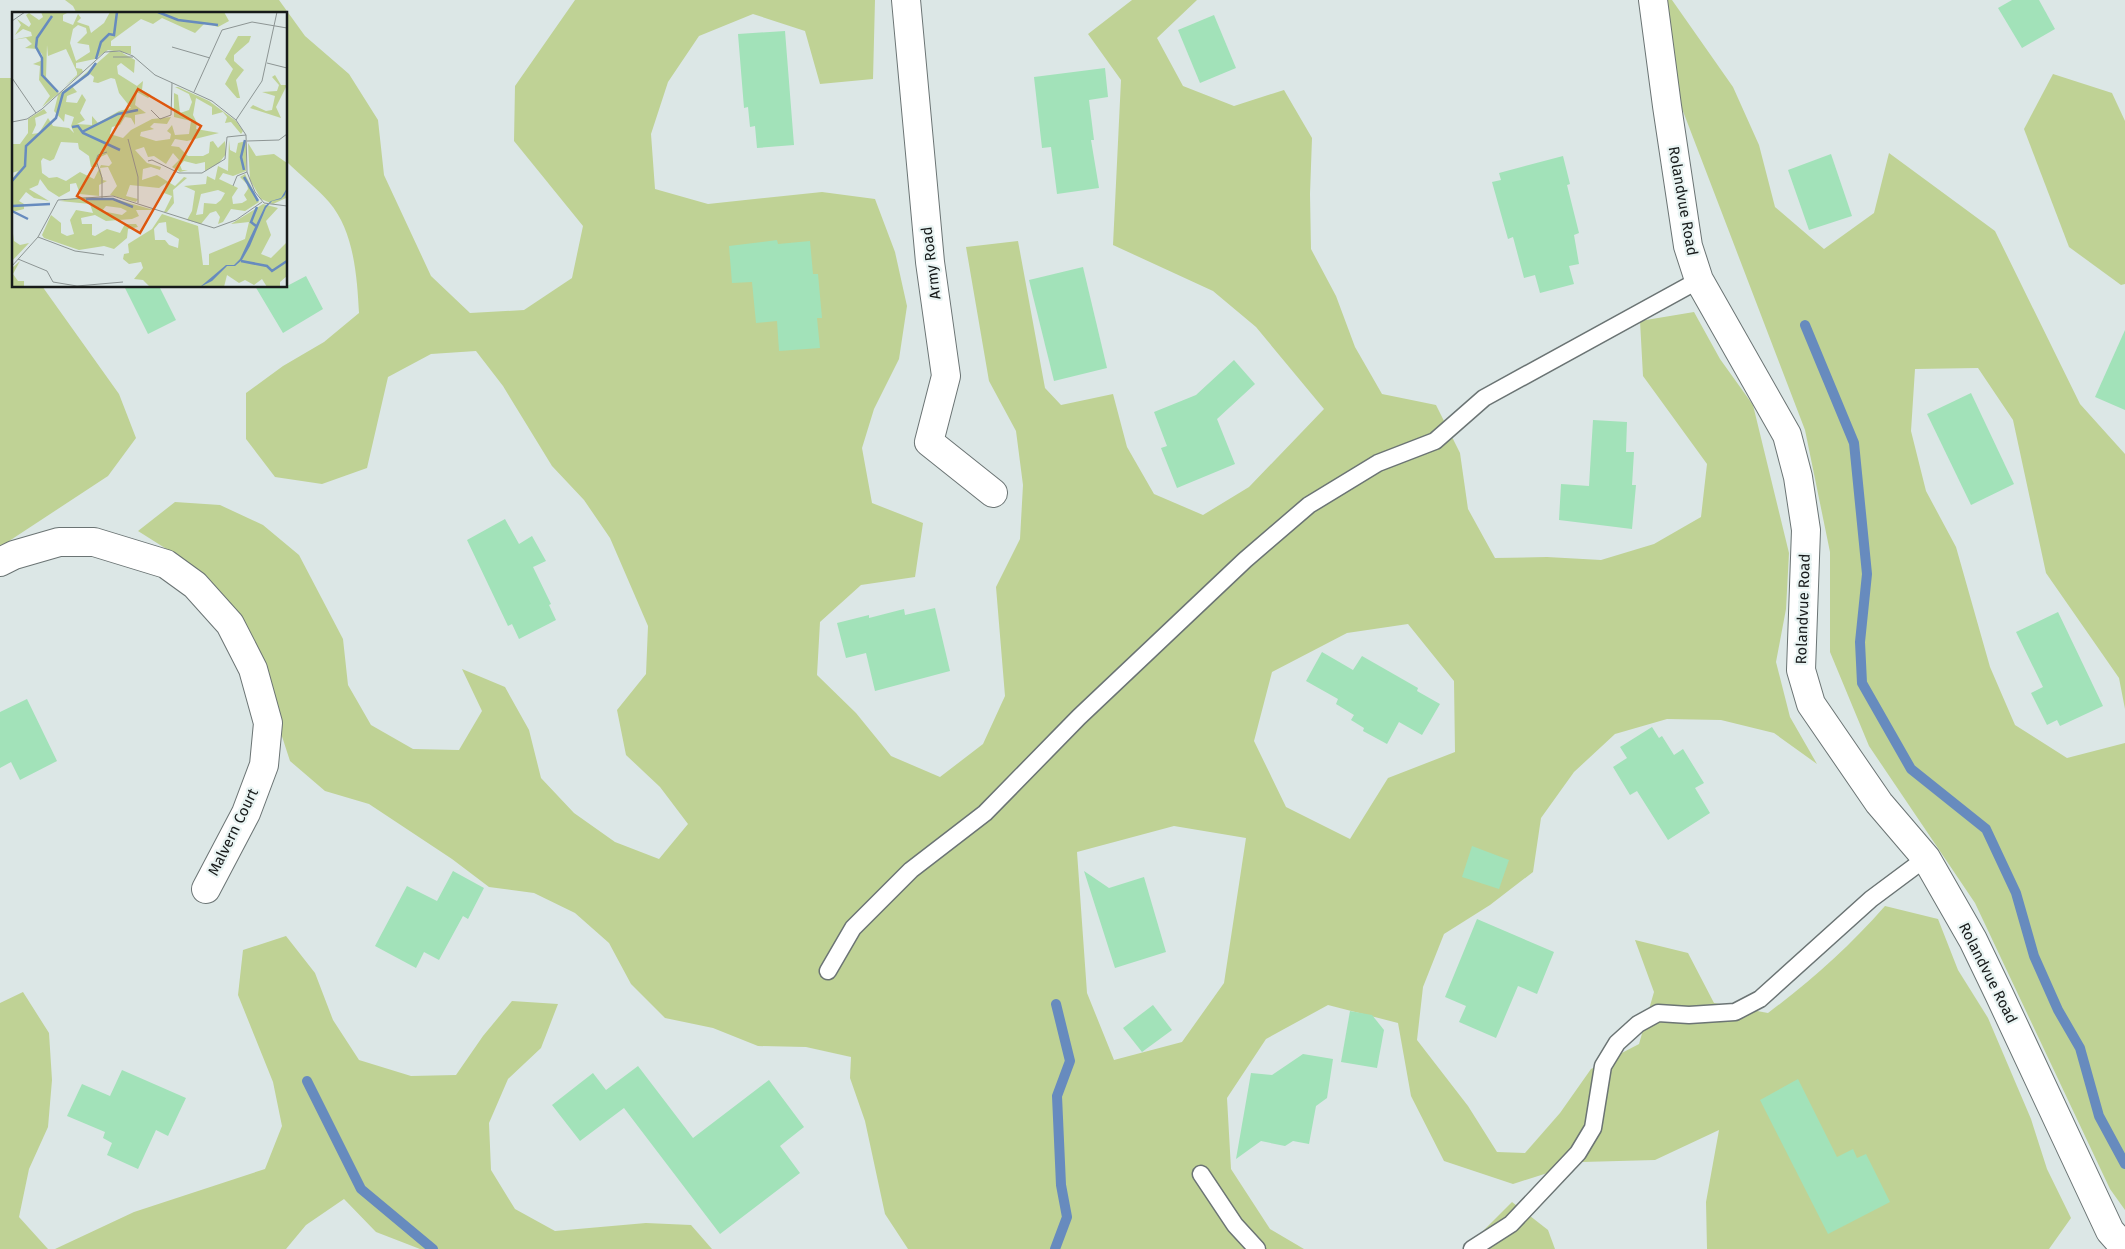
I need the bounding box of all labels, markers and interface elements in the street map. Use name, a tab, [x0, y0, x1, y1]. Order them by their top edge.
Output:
inset map	[12, 12, 288, 288]
street label: Rolandvue Road	[1665, 145, 1701, 257]
street label: Army Road	[918, 226, 944, 300]
street label: Rolandvue Road	[1792, 553, 1814, 665]
street label: Malvern Court	[204, 785, 262, 879]
street label: Rolandvue Road	[1955, 920, 2021, 1026]

